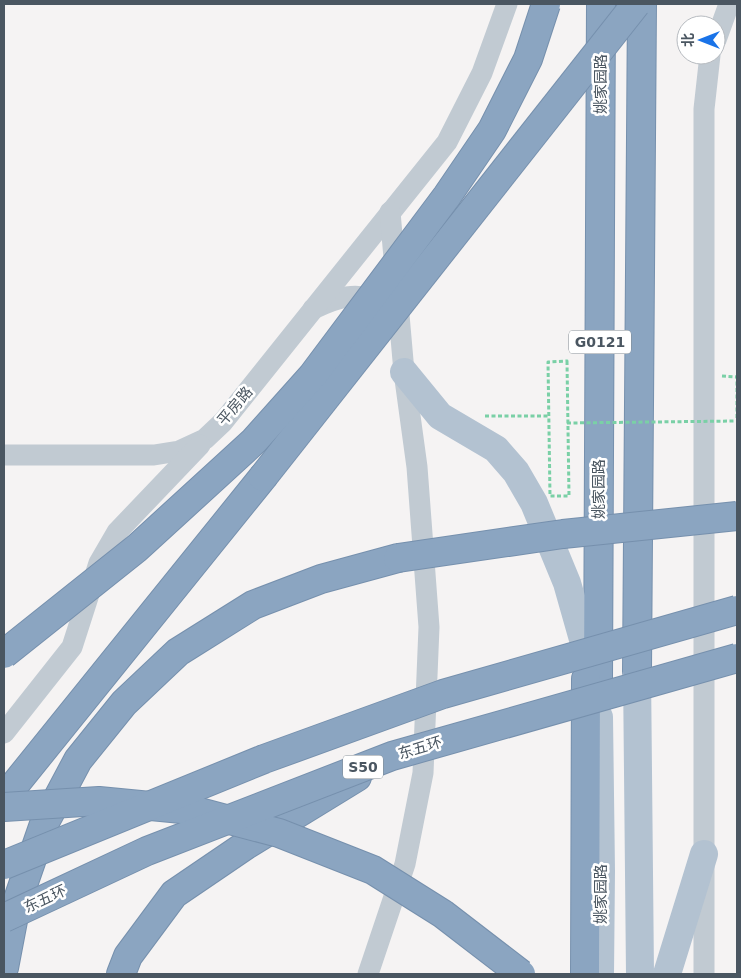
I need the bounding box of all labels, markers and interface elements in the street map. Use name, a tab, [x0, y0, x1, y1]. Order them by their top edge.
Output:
north arrow	[676, 15, 726, 65]
text: 北	[680, 33, 696, 47]
street label: 姚家园路	[592, 54, 610, 114]
road number: G0121	[569, 331, 631, 354]
street label: 平房路	[214, 383, 256, 429]
street label: 姚家园路	[590, 459, 608, 519]
street label: 东五环	[396, 733, 444, 763]
road number: S50	[343, 756, 383, 779]
street label: 姚家园路	[592, 864, 610, 924]
street label: 东五环	[21, 881, 69, 917]

